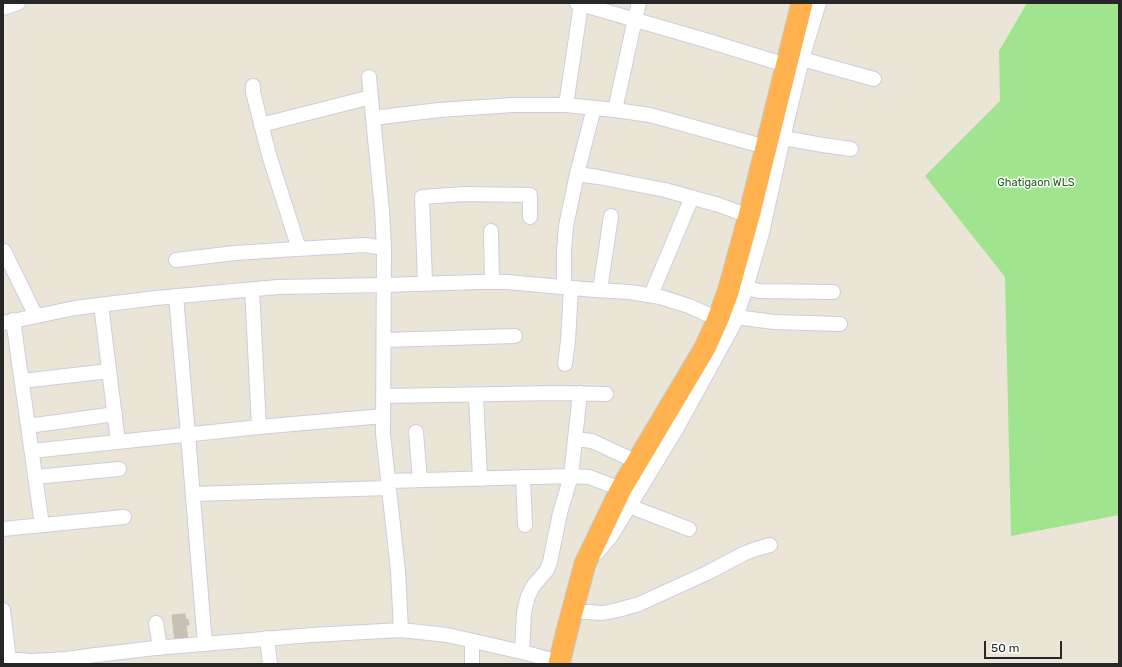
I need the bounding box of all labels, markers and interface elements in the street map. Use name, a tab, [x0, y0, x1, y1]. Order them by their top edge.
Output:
park label: Ghatigaon WLS	[997, 176, 1075, 190]
scale bar	[986, 633, 1064, 659]
text: 50 m	[991, 641, 1019, 655]

